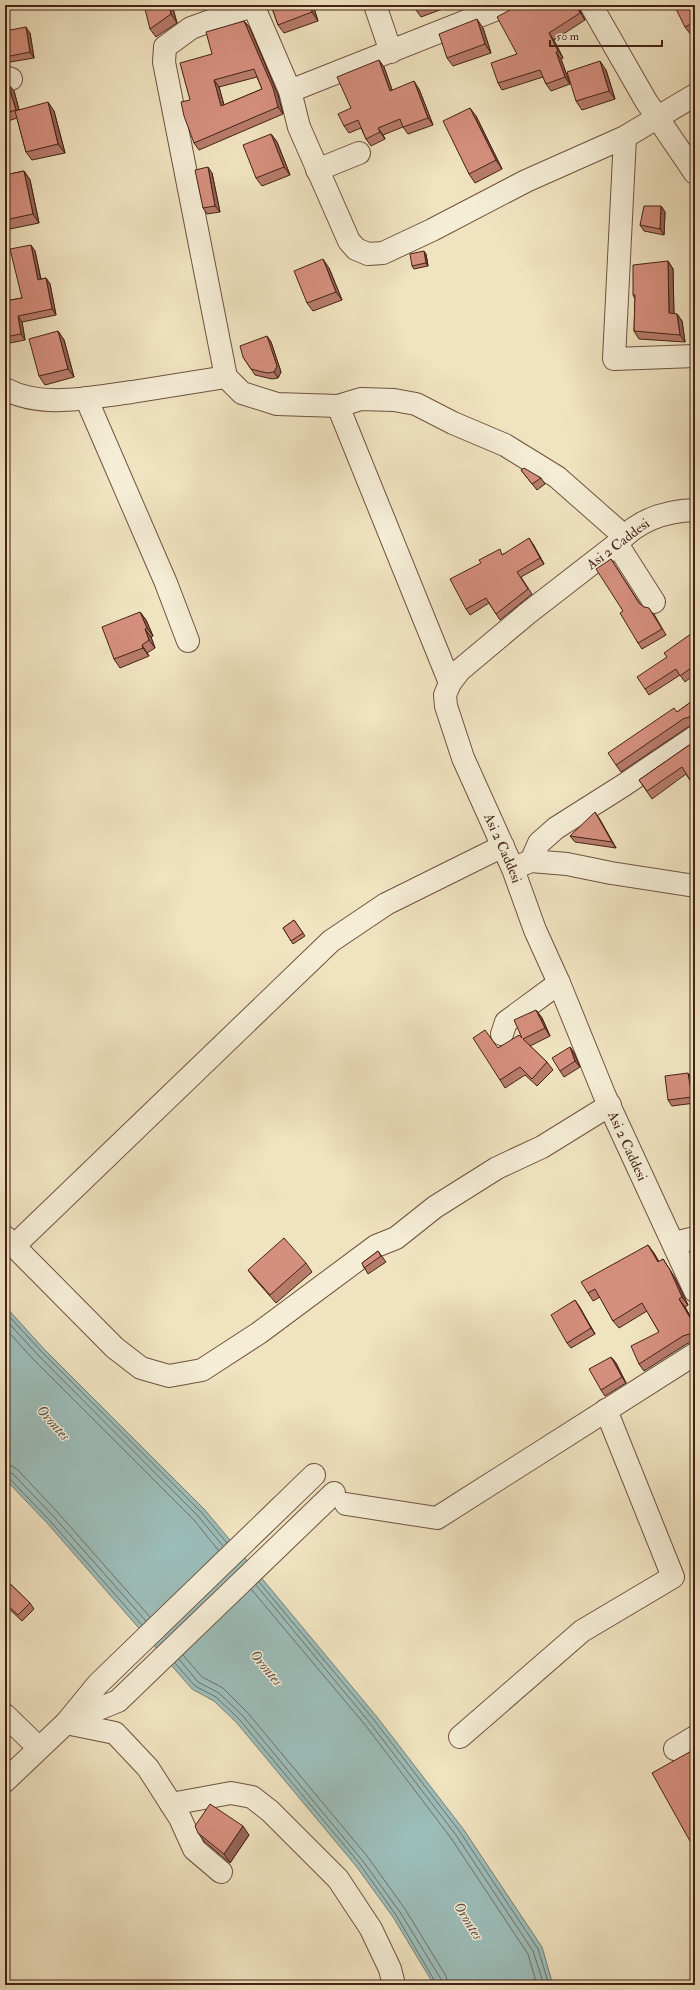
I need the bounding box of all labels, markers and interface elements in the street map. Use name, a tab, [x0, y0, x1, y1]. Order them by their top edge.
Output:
scale bar	[550, 22, 662, 48]
text: 50 m	[556, 29, 580, 44]
street label: Asi 2 Caddesi	[582, 515, 653, 574]
street label: Asi 2 Caddesi	[480, 810, 526, 886]
street label: Asi 2 Caddesi	[604, 1108, 651, 1184]
water label: Orontes	[32, 1401, 75, 1445]
water label: Orontes	[245, 1646, 287, 1691]
water label: Orontes	[449, 1898, 488, 1944]

